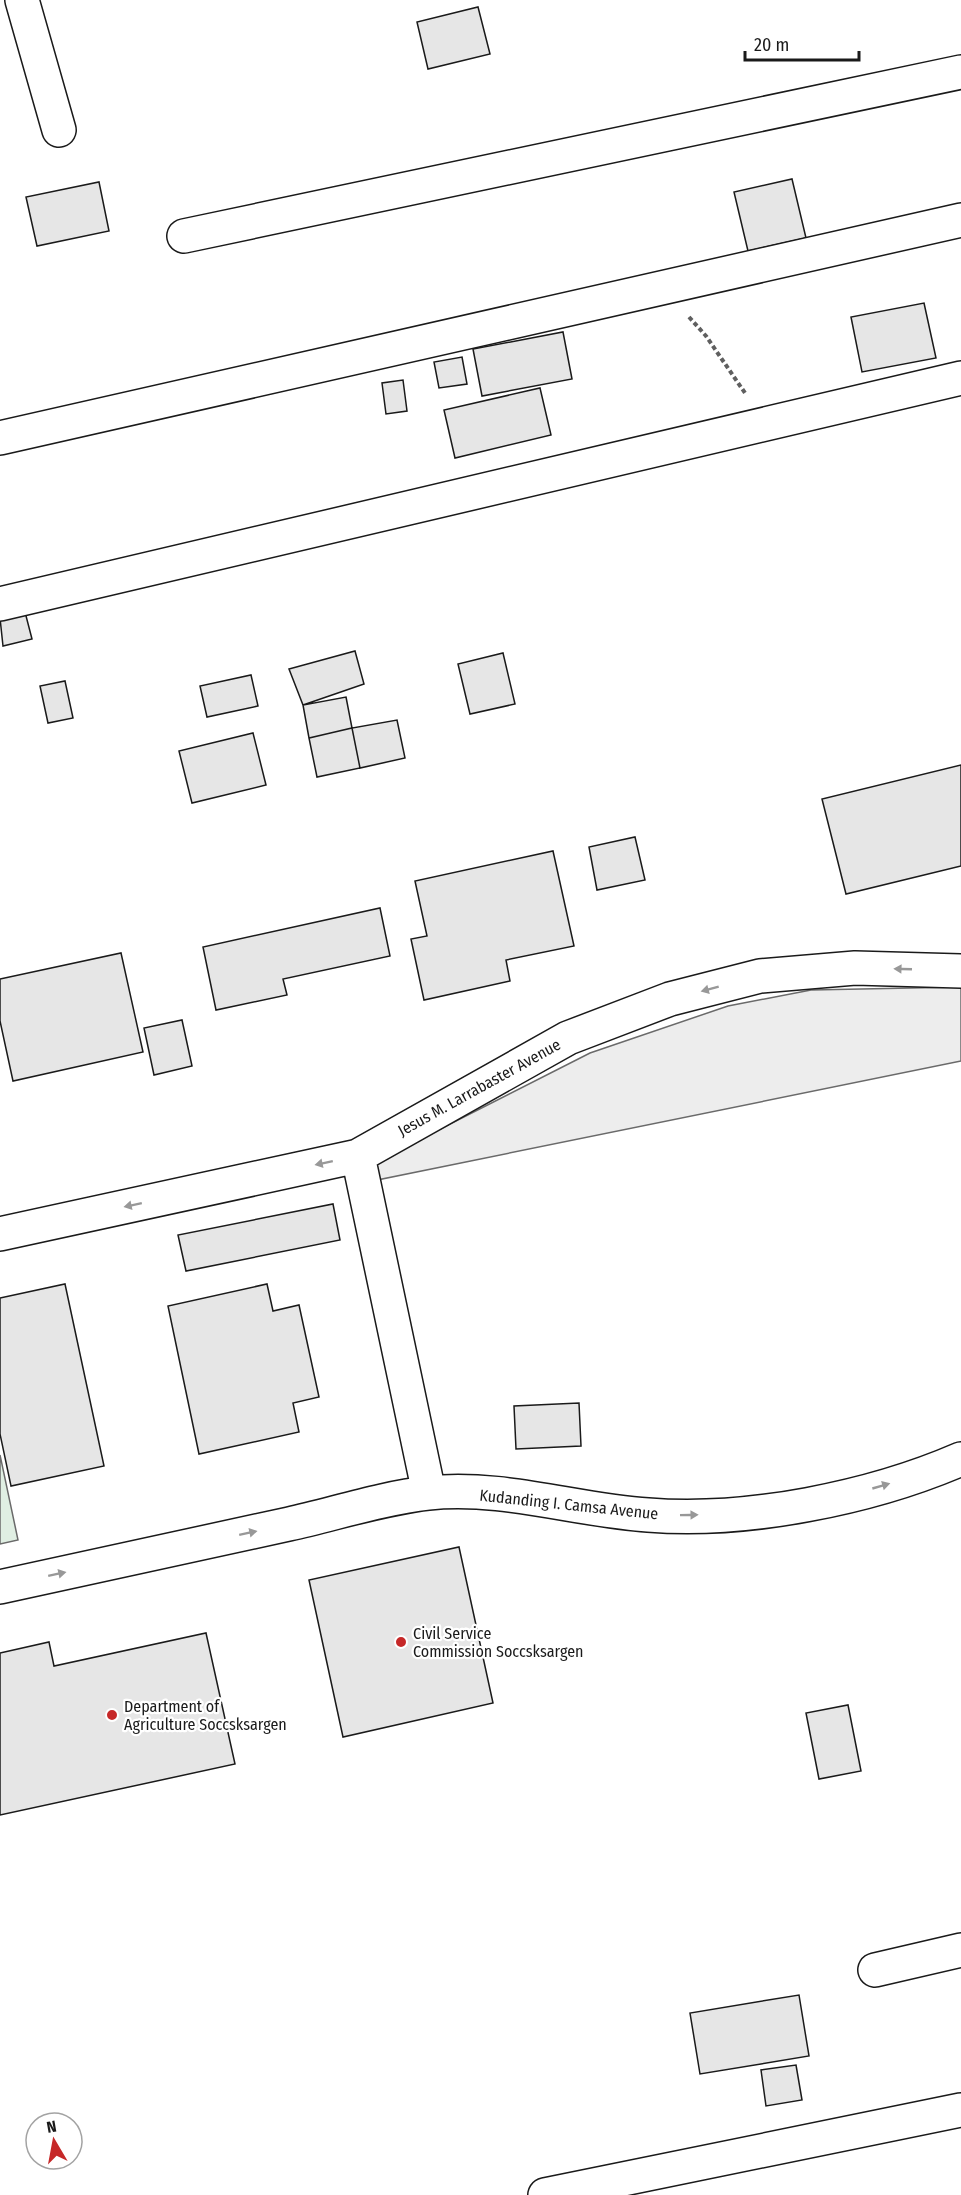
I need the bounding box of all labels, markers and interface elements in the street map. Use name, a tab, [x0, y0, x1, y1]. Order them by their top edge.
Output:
scale bar	[745, 24, 859, 62]
text: 20 m	[754, 34, 789, 56]
one-way arrow	[893, 965, 912, 974]
one-way arrow	[700, 985, 718, 994]
street label: Jesus M. Larrabaster Avenue	[395, 1035, 564, 1140]
one-way arrow	[314, 1159, 333, 1169]
one-way arrow	[123, 1201, 142, 1210]
one-way arrow	[872, 1481, 890, 1490]
street label: Kudanding I. Camsa Avenue	[479, 1486, 659, 1523]
one-way arrow	[679, 1510, 698, 1519]
one-way arrow	[238, 1527, 257, 1537]
one-way arrow	[48, 1569, 66, 1579]
place label: Civil Service Commission Soccsksargen	[413, 1624, 583, 1661]
marker: Civil Service Commission Soccsksargen	[394, 1635, 408, 1649]
place label: Department of Agriculture Soccsksargen	[124, 1697, 287, 1734]
marker: Department of Agriculture Soccsksargen	[105, 1708, 119, 1722]
north arrow	[24, 2111, 84, 2171]
text: N	[45, 2117, 58, 2137]

